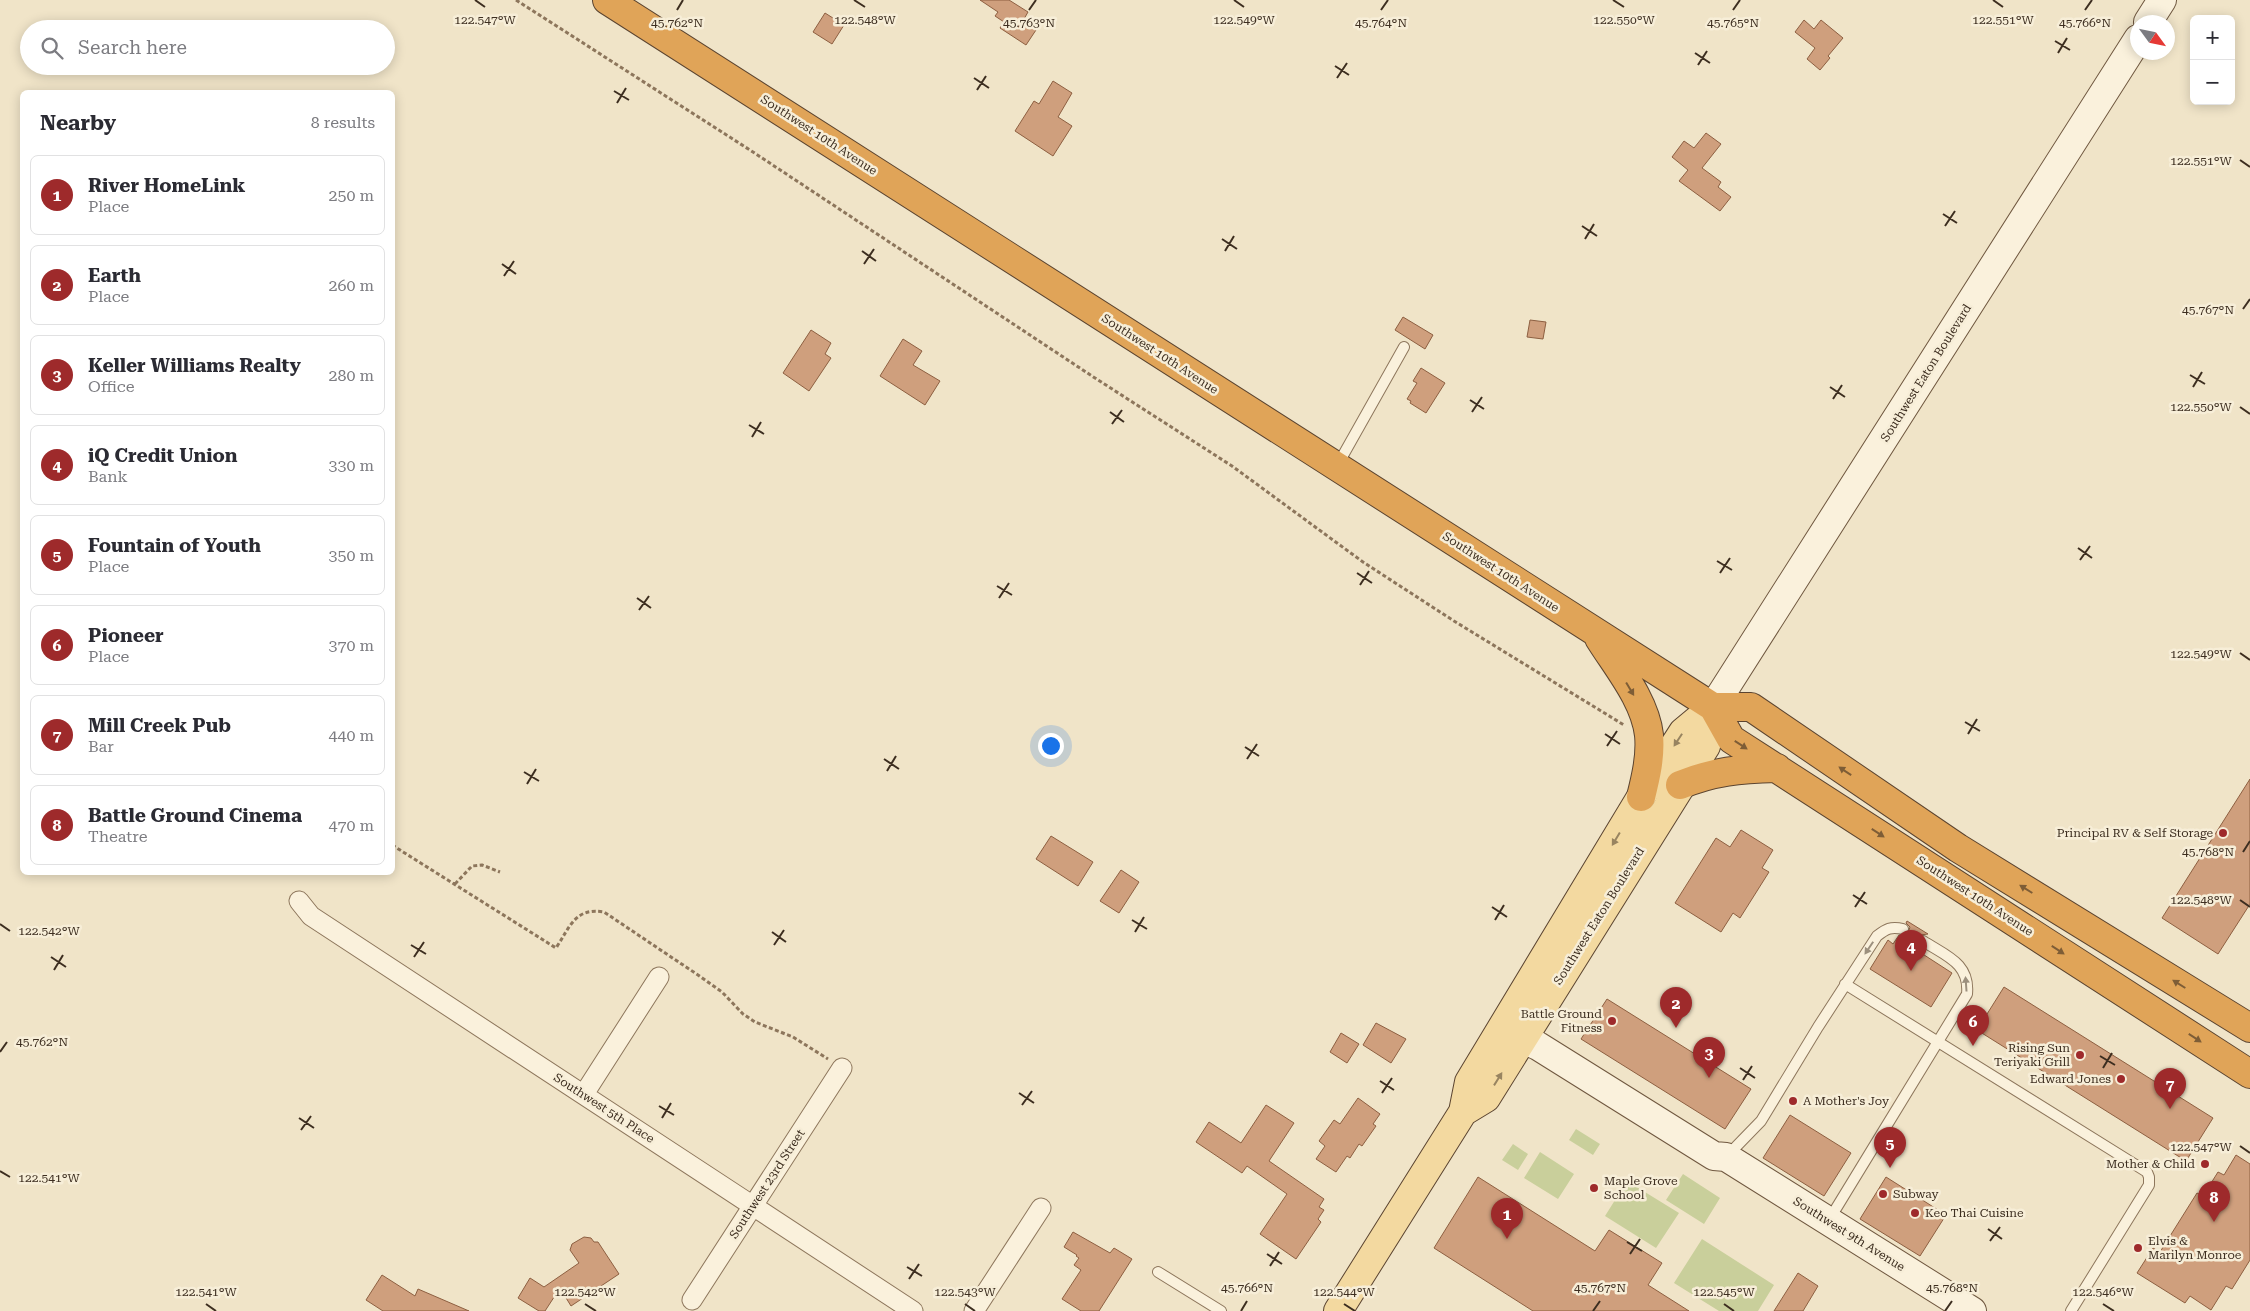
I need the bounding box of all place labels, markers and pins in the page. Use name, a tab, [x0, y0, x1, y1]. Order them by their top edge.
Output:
place label: Principal RV & Self Storage	[2057, 826, 2213, 840]
marker: Principal RV & Self Storage	[2217, 827, 2229, 839]
pin: 4	[1895, 930, 1927, 971]
pin: 2	[1660, 987, 1692, 1028]
pin: 6	[1957, 1005, 1989, 1046]
place label: Battle Ground Fitness	[1521, 1007, 1602, 1035]
marker: Battle Ground Fitness	[1606, 1015, 1618, 1027]
pin: 3	[1693, 1037, 1725, 1078]
place label: Rising Sun Teriyaki Grill	[1994, 1041, 2070, 1069]
marker: Rising Sun Teriyaki Grill	[2074, 1049, 2086, 1061]
pin: 7	[2154, 1068, 2186, 1109]
place label: Edward Jones	[2030, 1072, 2111, 1086]
marker: Edward Jones	[2115, 1073, 2127, 1085]
place label: A Mother's Joy	[1803, 1094, 1890, 1108]
marker: A Mother's Joy	[1787, 1095, 1799, 1107]
pin: 5	[1874, 1127, 1906, 1168]
place label: Mother & Child	[2106, 1157, 2195, 1171]
marker: Mother & Child	[2199, 1158, 2211, 1170]
place label: Maple Grove School	[1604, 1174, 1678, 1202]
pin: 8	[2198, 1181, 2230, 1222]
marker: Maple Grove School	[1588, 1182, 1600, 1194]
place label: Subway	[1893, 1187, 1939, 1201]
marker: Subway	[1877, 1188, 1889, 1200]
pin: 1	[1491, 1198, 1523, 1239]
place label: Keo Thai Cuisine	[1925, 1206, 2024, 1220]
marker: Keo Thai Cuisine	[1909, 1207, 1921, 1219]
place label: Elvis & Marilyn Monroe	[2148, 1234, 2242, 1262]
marker: Elvis & Marilyn Monroe	[2132, 1242, 2144, 1254]

